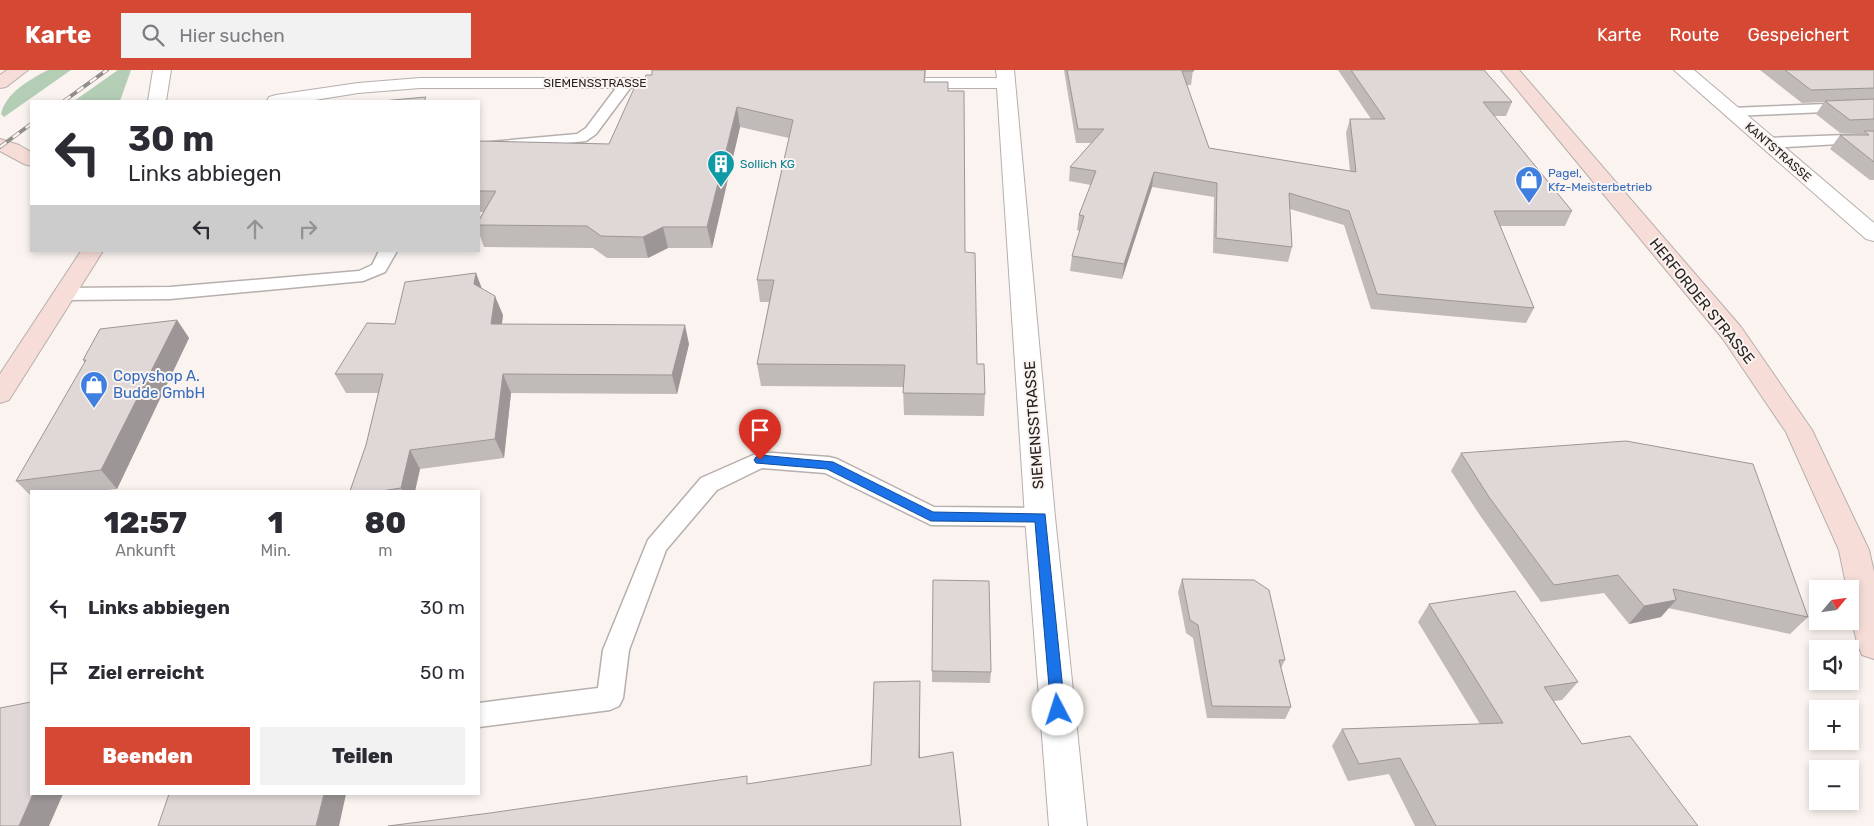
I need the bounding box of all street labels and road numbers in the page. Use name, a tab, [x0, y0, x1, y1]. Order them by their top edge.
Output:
street label: SIEMENSSTRASSE	[544, 76, 646, 90]
street label: KANTSTRASSE	[1742, 120, 1814, 184]
street label: HERFORDER STRASSE	[1646, 234, 1758, 368]
street label: SIEMENSSTRASSE	[1021, 360, 1047, 490]

